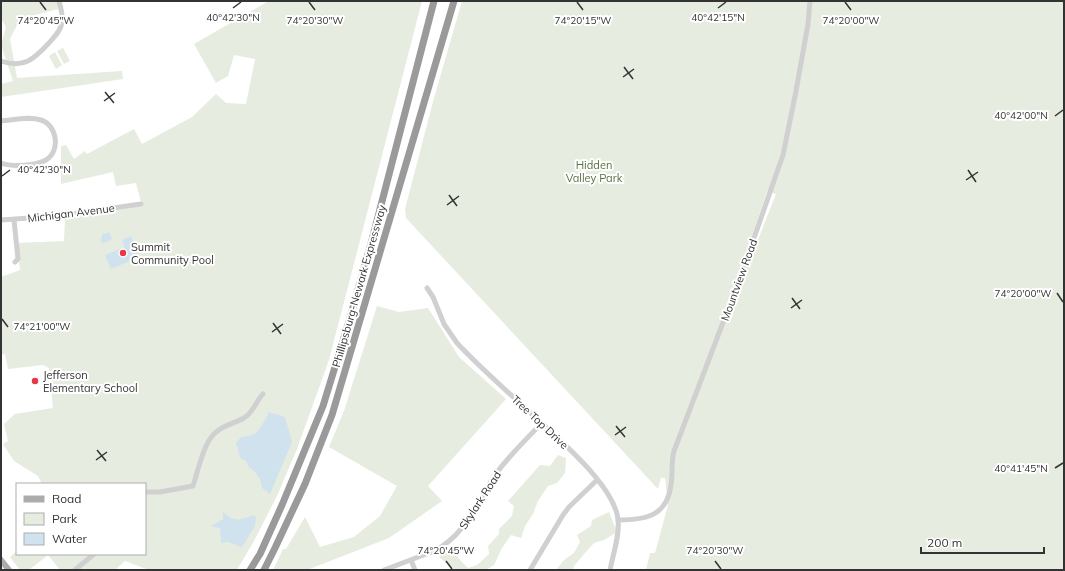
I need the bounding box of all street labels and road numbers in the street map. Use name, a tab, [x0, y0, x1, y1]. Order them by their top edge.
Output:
street label: Michigan Avenue	[27, 201, 115, 225]
street label: Phillipsburg-Newark Expressway	[329, 203, 389, 369]
street label: Mountview Road	[718, 237, 760, 323]
street label: Tree Top Drive	[509, 392, 571, 452]
street label: Skylark Road	[456, 468, 504, 532]

